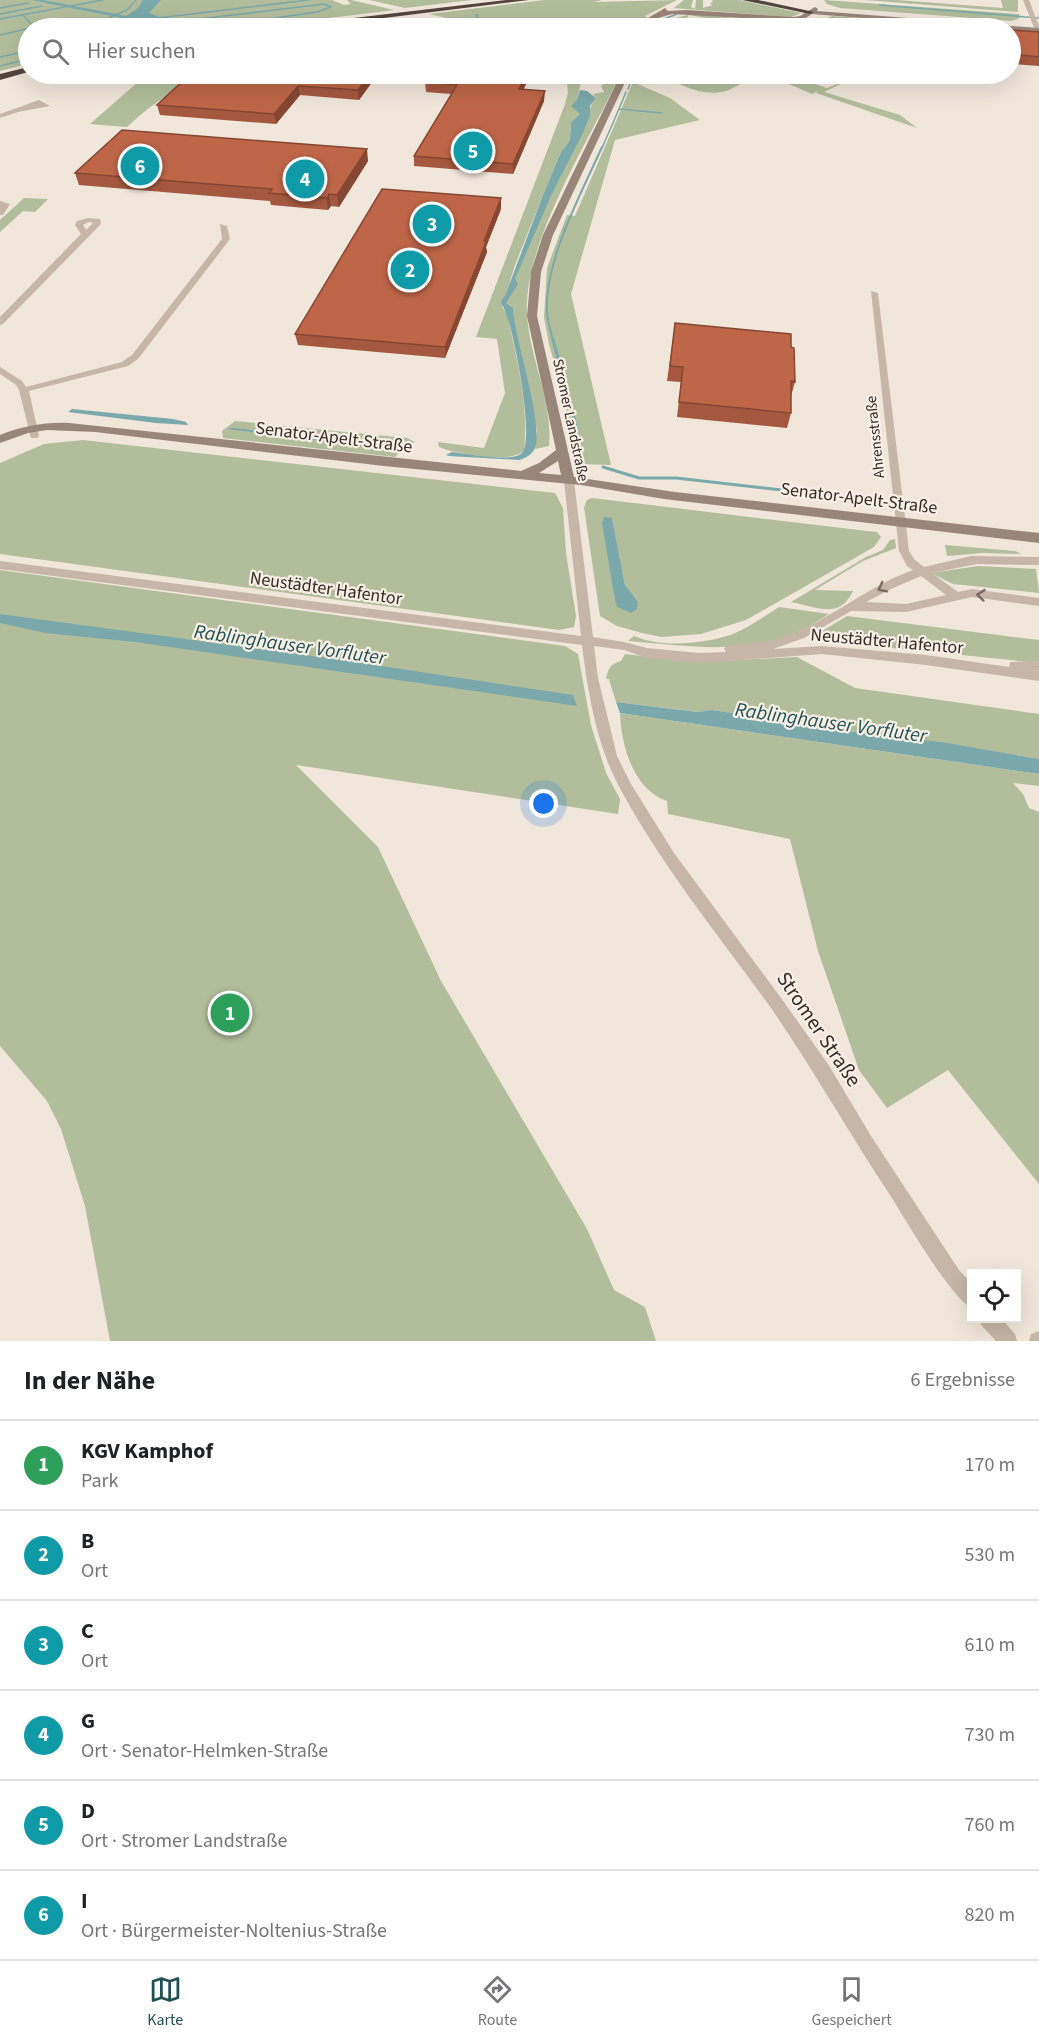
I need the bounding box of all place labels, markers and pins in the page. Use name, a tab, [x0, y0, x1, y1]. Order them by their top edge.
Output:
pin: 5	[454, 128, 492, 174]
pin: 6	[120, 144, 160, 188]
pin: 4	[286, 156, 324, 201]
pin: 3	[412, 202, 452, 246]
pin: 2	[390, 248, 430, 292]
pin: 1	[210, 990, 250, 1036]

